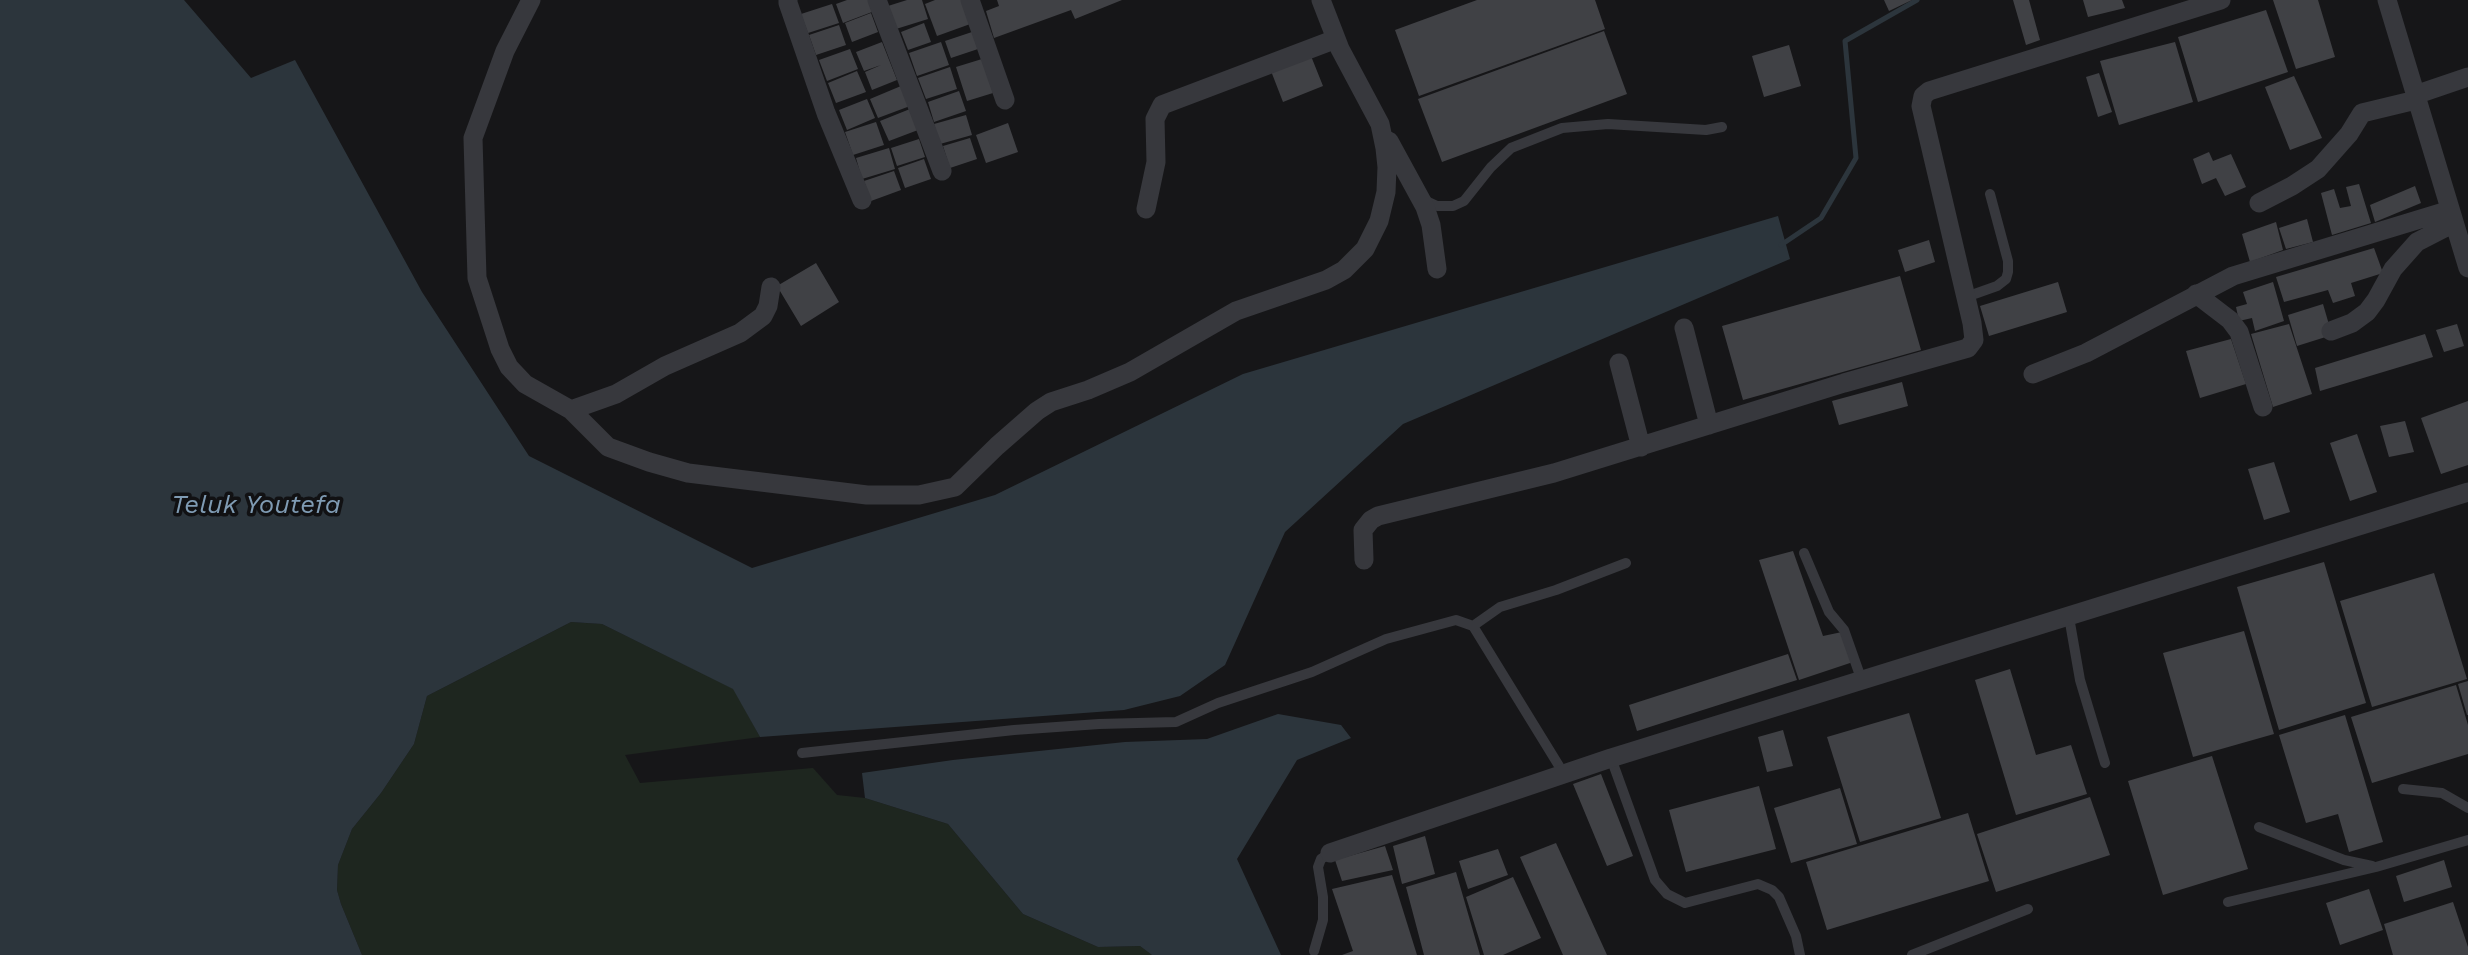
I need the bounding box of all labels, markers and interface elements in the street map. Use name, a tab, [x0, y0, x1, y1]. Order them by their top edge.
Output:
water label: Teluk Youtefa	[171, 489, 341, 521]

